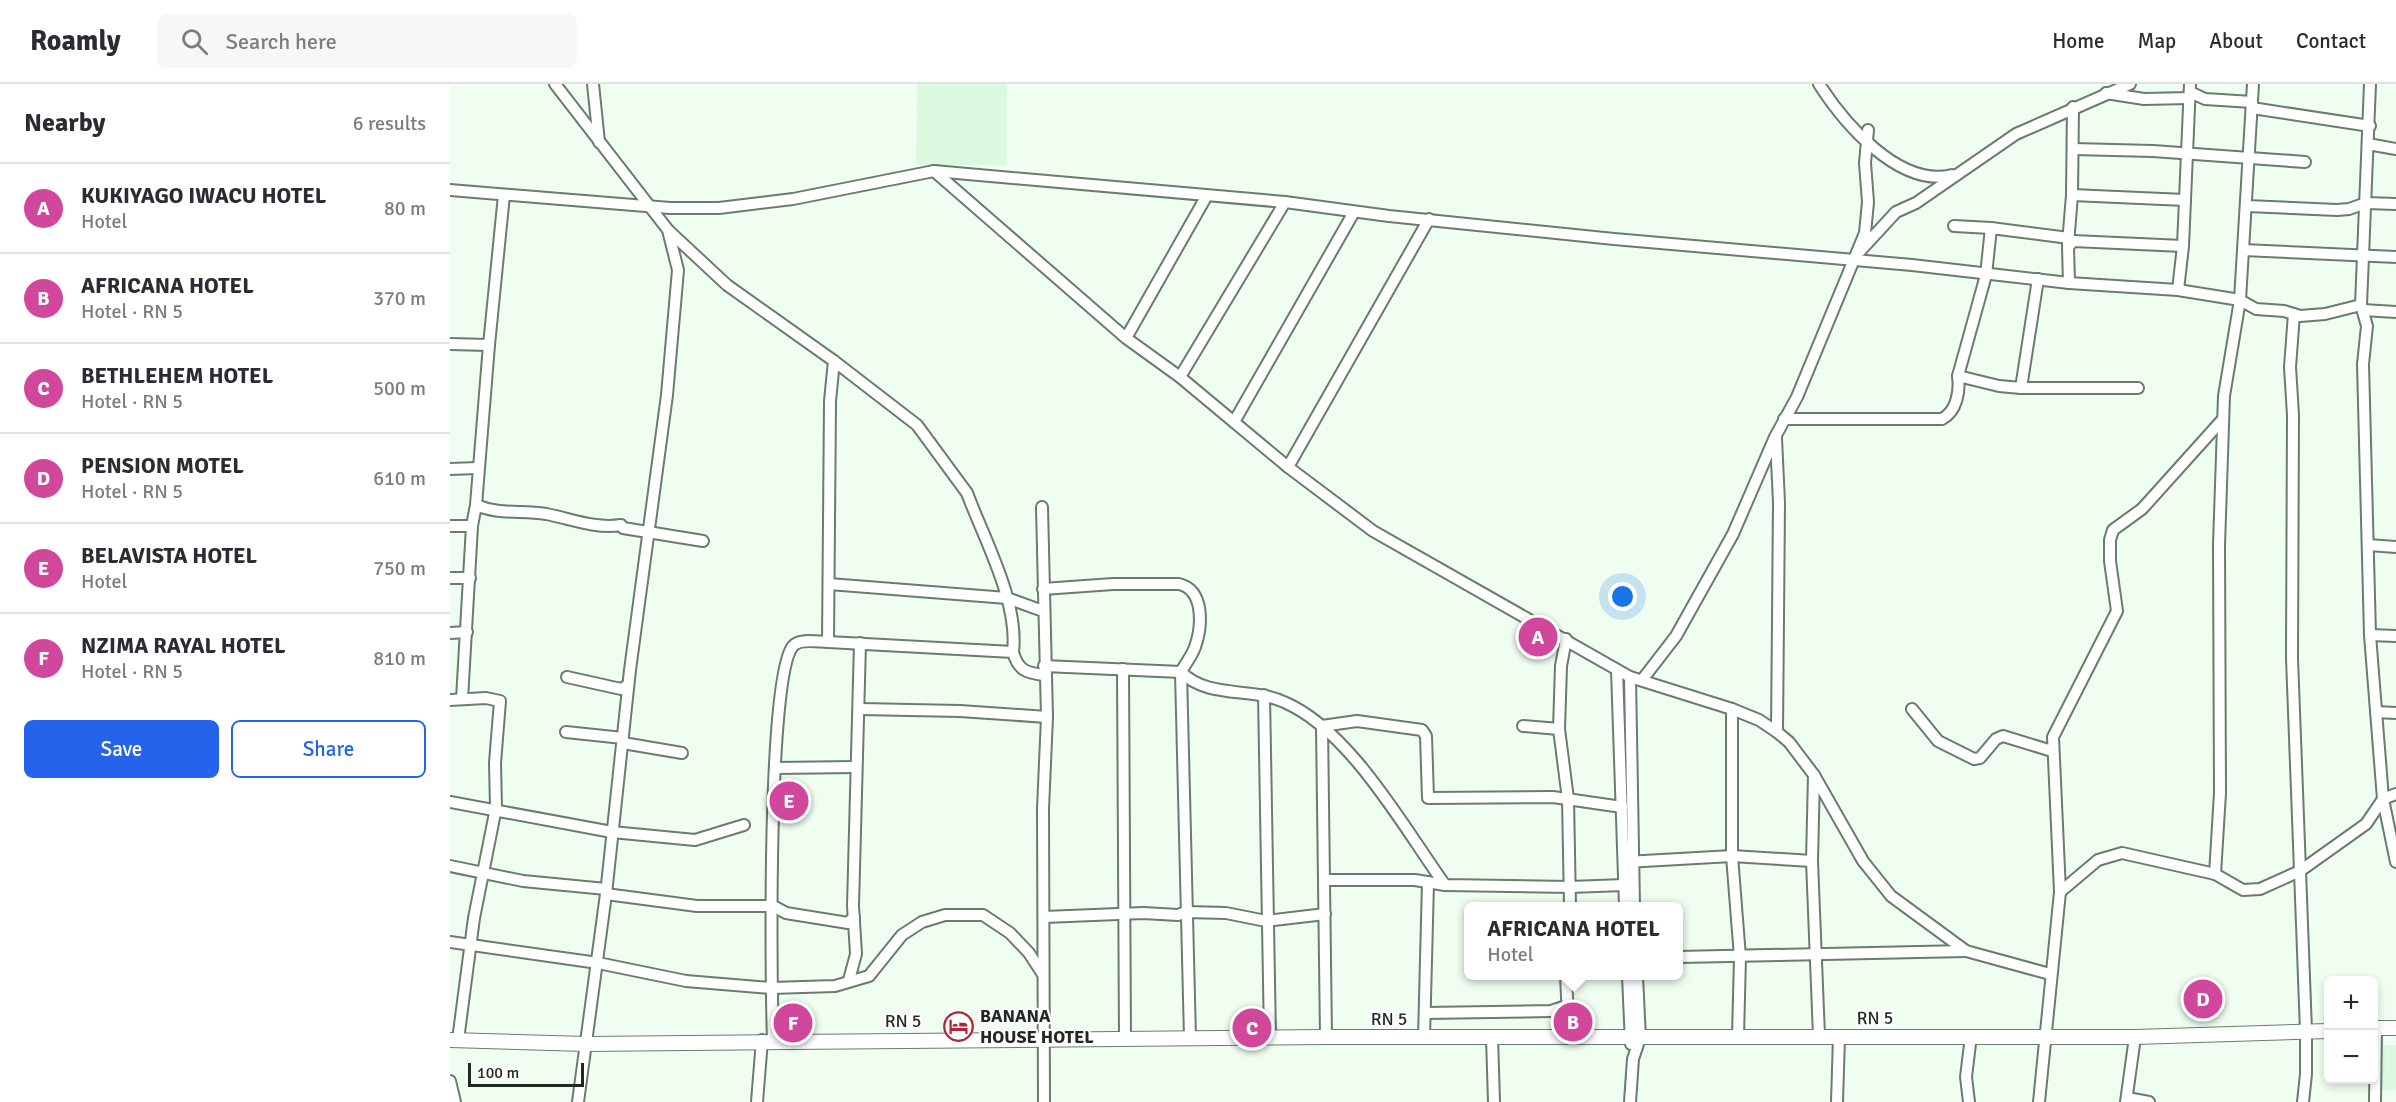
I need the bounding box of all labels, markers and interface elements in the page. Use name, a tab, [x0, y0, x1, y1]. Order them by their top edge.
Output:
search box	[157, 14, 577, 68]
text: Roamly	[30, 24, 121, 58]
icon: search	[178, 25, 211, 58]
text: Search here	[226, 28, 337, 55]
text: Home	[2052, 28, 2105, 54]
text: Map	[2138, 28, 2176, 54]
text: About	[2209, 28, 2263, 54]
text: Contact	[2296, 28, 2366, 54]
text: Nearby	[24, 107, 105, 139]
text: 6 results	[353, 111, 426, 136]
text: KUKIYAGO IWACU HOTEL	[81, 182, 326, 209]
text: A	[37, 196, 50, 221]
text: 80 m	[384, 196, 426, 221]
text: Hotel	[81, 209, 127, 234]
text: AFRICANA HOTEL	[81, 272, 254, 299]
text: B	[37, 286, 50, 311]
text: 370 m	[373, 286, 426, 311]
text: Hotel · RN 5	[81, 299, 183, 324]
text: BETHLEHEM HOTEL	[81, 362, 273, 389]
text: C	[37, 376, 50, 401]
text: 500 m	[373, 376, 426, 401]
text: Hotel · RN 5	[81, 389, 183, 414]
text: PENSION MOTEL	[81, 452, 244, 479]
text: D	[37, 466, 50, 491]
text: 610 m	[373, 466, 426, 491]
text: Hotel · RN 5	[81, 479, 183, 504]
text: BELAVISTA HOTEL	[81, 542, 257, 569]
text: E	[38, 556, 49, 581]
text: 750 m	[373, 556, 426, 581]
text: Hotel	[81, 569, 127, 594]
your location	[1608, 582, 1637, 611]
pin: A	[1518, 614, 1558, 660]
text: NZIMA RAYAL HOTEL	[81, 632, 286, 659]
text: F	[38, 646, 49, 671]
text: 810 m	[373, 646, 426, 671]
text: Hotel · RN 5	[81, 659, 183, 684]
button: Save	[24, 720, 219, 778]
button: Share	[231, 720, 426, 778]
pin: E	[770, 778, 808, 824]
popup	[1464, 902, 1683, 980]
text: AFRICANA HOTEL	[1487, 915, 1660, 942]
text: Hotel	[1487, 942, 1534, 967]
pin: D	[2184, 976, 2222, 1022]
map controls	[2324, 976, 2378, 1084]
button: +	[2324, 976, 2378, 1030]
pin: F	[774, 1000, 812, 1046]
pin: B	[1554, 1000, 1592, 1044]
place label: BANANA HOUSE HOTEL	[980, 1005, 1094, 1048]
pin: C	[1232, 1006, 1272, 1050]
street label: RN 5	[1856, 1007, 1894, 1029]
street label: RN 5	[1371, 1008, 1407, 1030]
street label: RN 5	[885, 1010, 921, 1032]
hotel icon: BANANA HOUSE HOTEL	[943, 1010, 975, 1042]
button: −	[2324, 1030, 2378, 1084]
scale bar	[468, 1060, 584, 1088]
text: 100 m	[477, 1063, 519, 1083]

